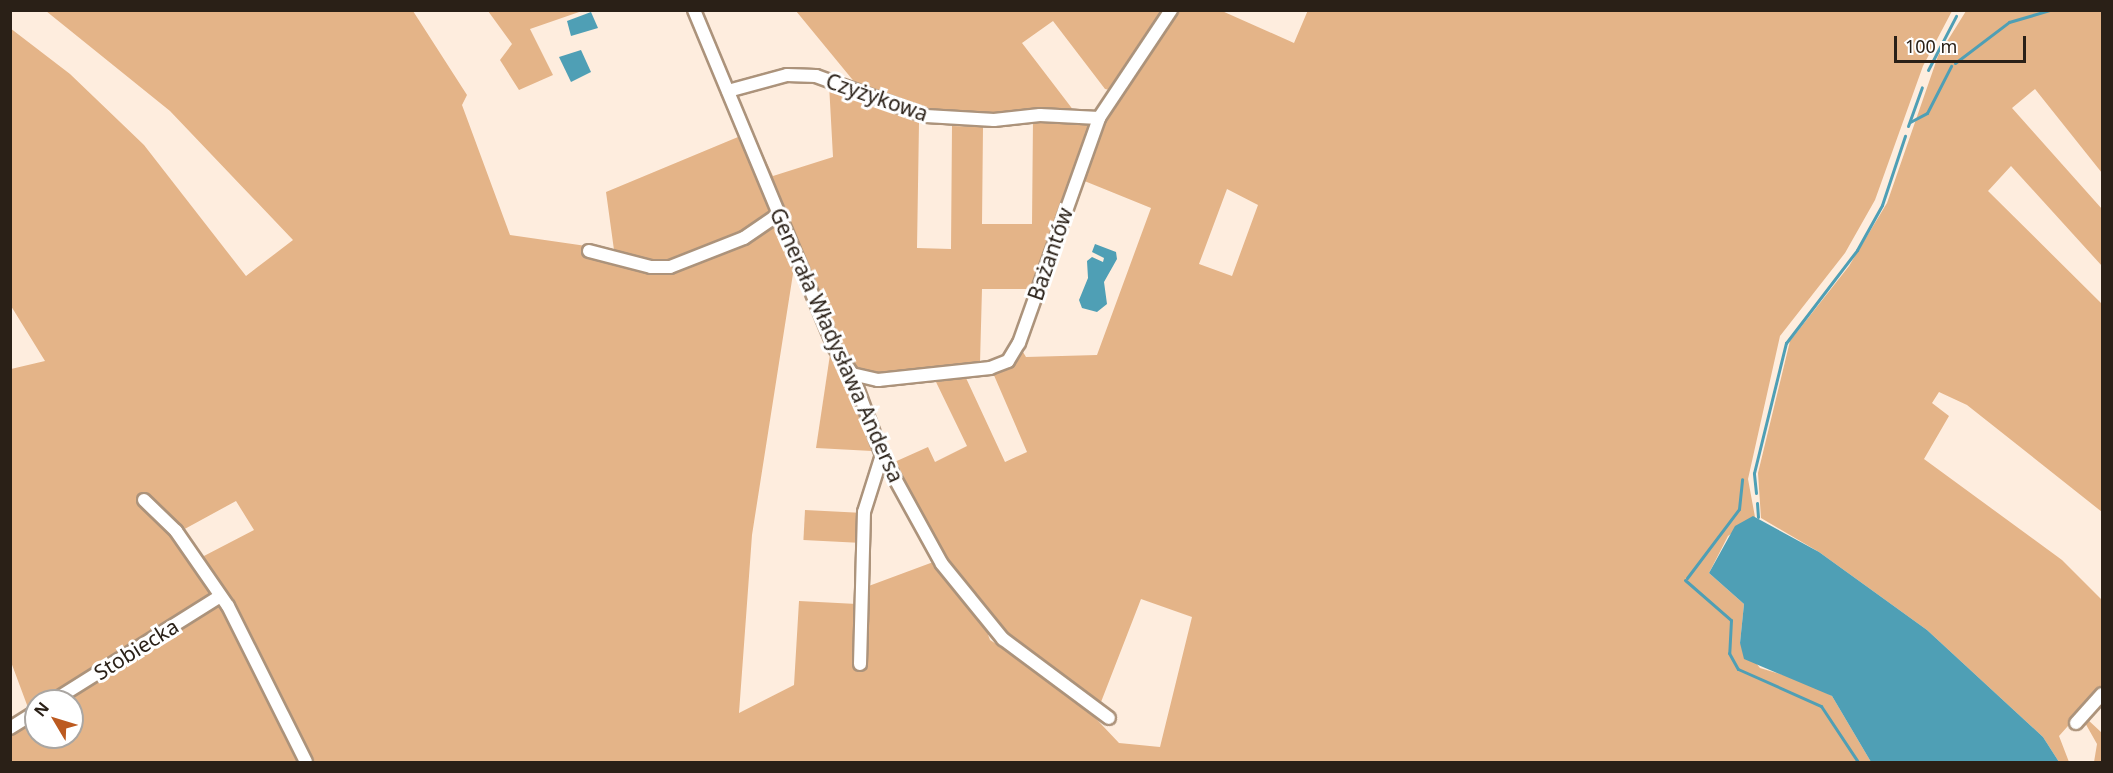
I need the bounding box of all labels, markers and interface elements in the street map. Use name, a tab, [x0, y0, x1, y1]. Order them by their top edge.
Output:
scale bar	[1897, 24, 2029, 62]
text: 100 m	[1905, 34, 1957, 58]
street label: Czyżykowa	[823, 68, 931, 126]
street label: Generała Władysława Andersa	[765, 204, 909, 486]
street label: Bażantów	[1022, 204, 1078, 304]
street label: Stobiecka	[89, 613, 183, 685]
north arrow	[24, 689, 84, 749]
text: N	[29, 697, 54, 721]

